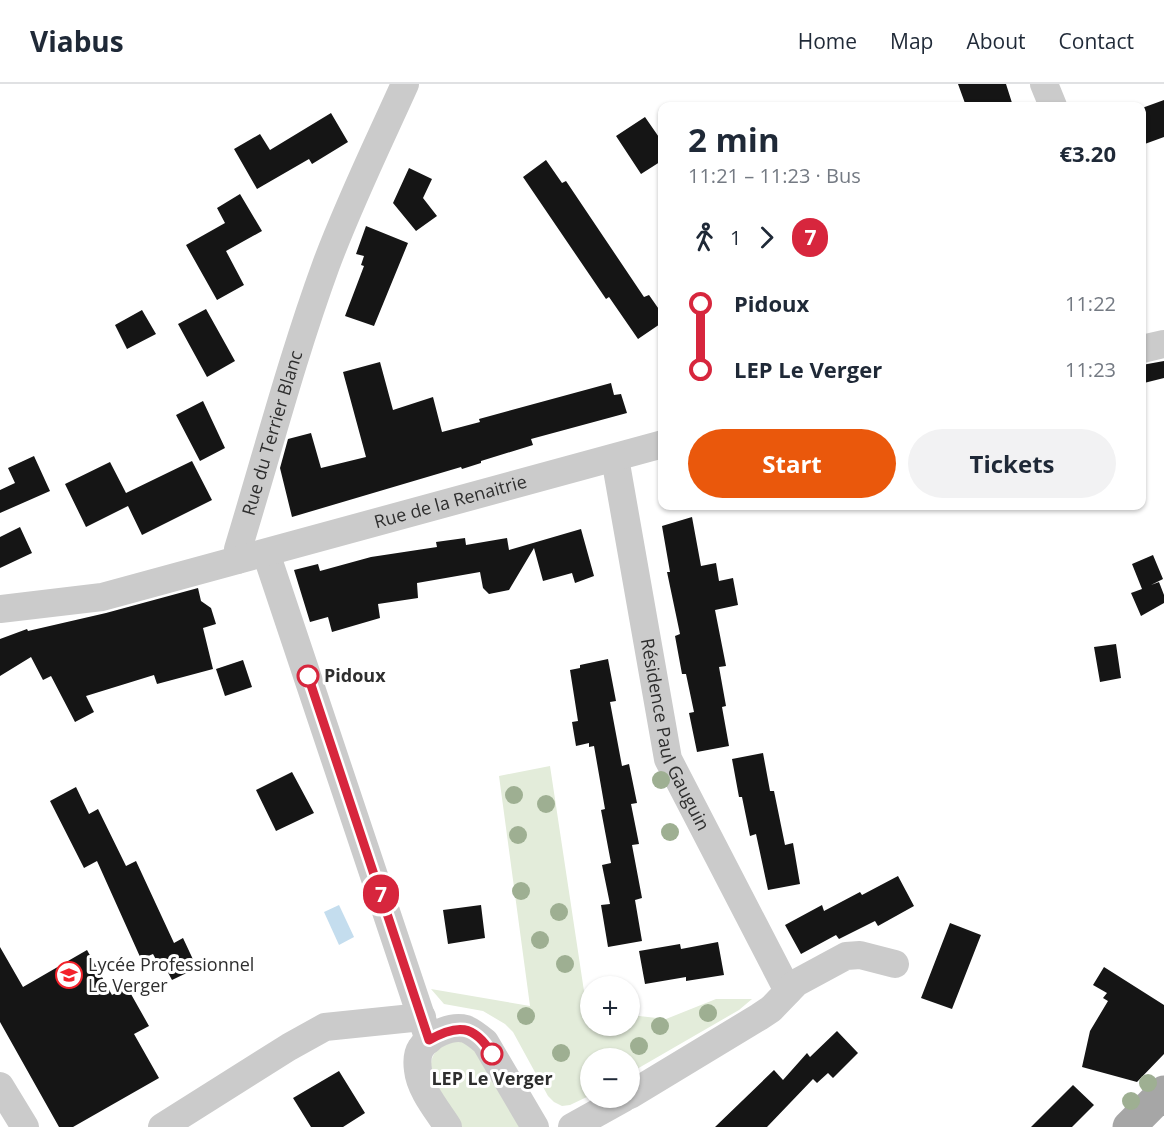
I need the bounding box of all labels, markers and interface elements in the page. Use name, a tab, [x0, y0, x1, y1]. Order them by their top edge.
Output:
text: Viabus	[30, 22, 124, 60]
text: Home	[798, 27, 857, 55]
text: Map	[890, 27, 933, 55]
text: About	[966, 27, 1026, 55]
text: Contact	[1059, 27, 1134, 55]
text: 2 min	[688, 117, 780, 162]
text: €3.20	[1059, 138, 1116, 168]
text: 11:21 – 11:23 · Bus	[688, 162, 861, 189]
icon: walk	[688, 221, 721, 254]
icon: forward	[750, 221, 783, 254]
text: 7	[804, 223, 816, 251]
text: 1	[730, 224, 741, 251]
text: Pidoux	[734, 288, 809, 318]
text: 11:22	[1065, 290, 1116, 317]
street label: Rue du Terrier Blanc	[236, 347, 308, 518]
text: LEP Le Verger	[734, 354, 882, 384]
text: 11:23	[1065, 356, 1116, 383]
button: Start	[688, 429, 896, 498]
button: Tickets	[908, 429, 1116, 498]
street label: Rue de la Renaitrie	[371, 469, 529, 533]
street label: Résidence Paul Gauguin	[636, 636, 716, 834]
place label: Pidoux	[324, 663, 386, 687]
marker: Pidoux	[297, 665, 319, 687]
line badge: 7	[362, 874, 400, 914]
text: 7	[375, 880, 387, 908]
place label: Lycée Professionnel Le Verger	[88, 952, 254, 997]
school or university icon: Lycée Professionnel Le Verger	[54, 960, 84, 990]
map controls	[580, 976, 640, 1108]
button: +	[580, 976, 640, 1036]
marker: LEP Le Verger	[481, 1043, 503, 1065]
button: −	[580, 1048, 640, 1108]
place label: LEP Le Verger	[431, 1066, 553, 1090]

